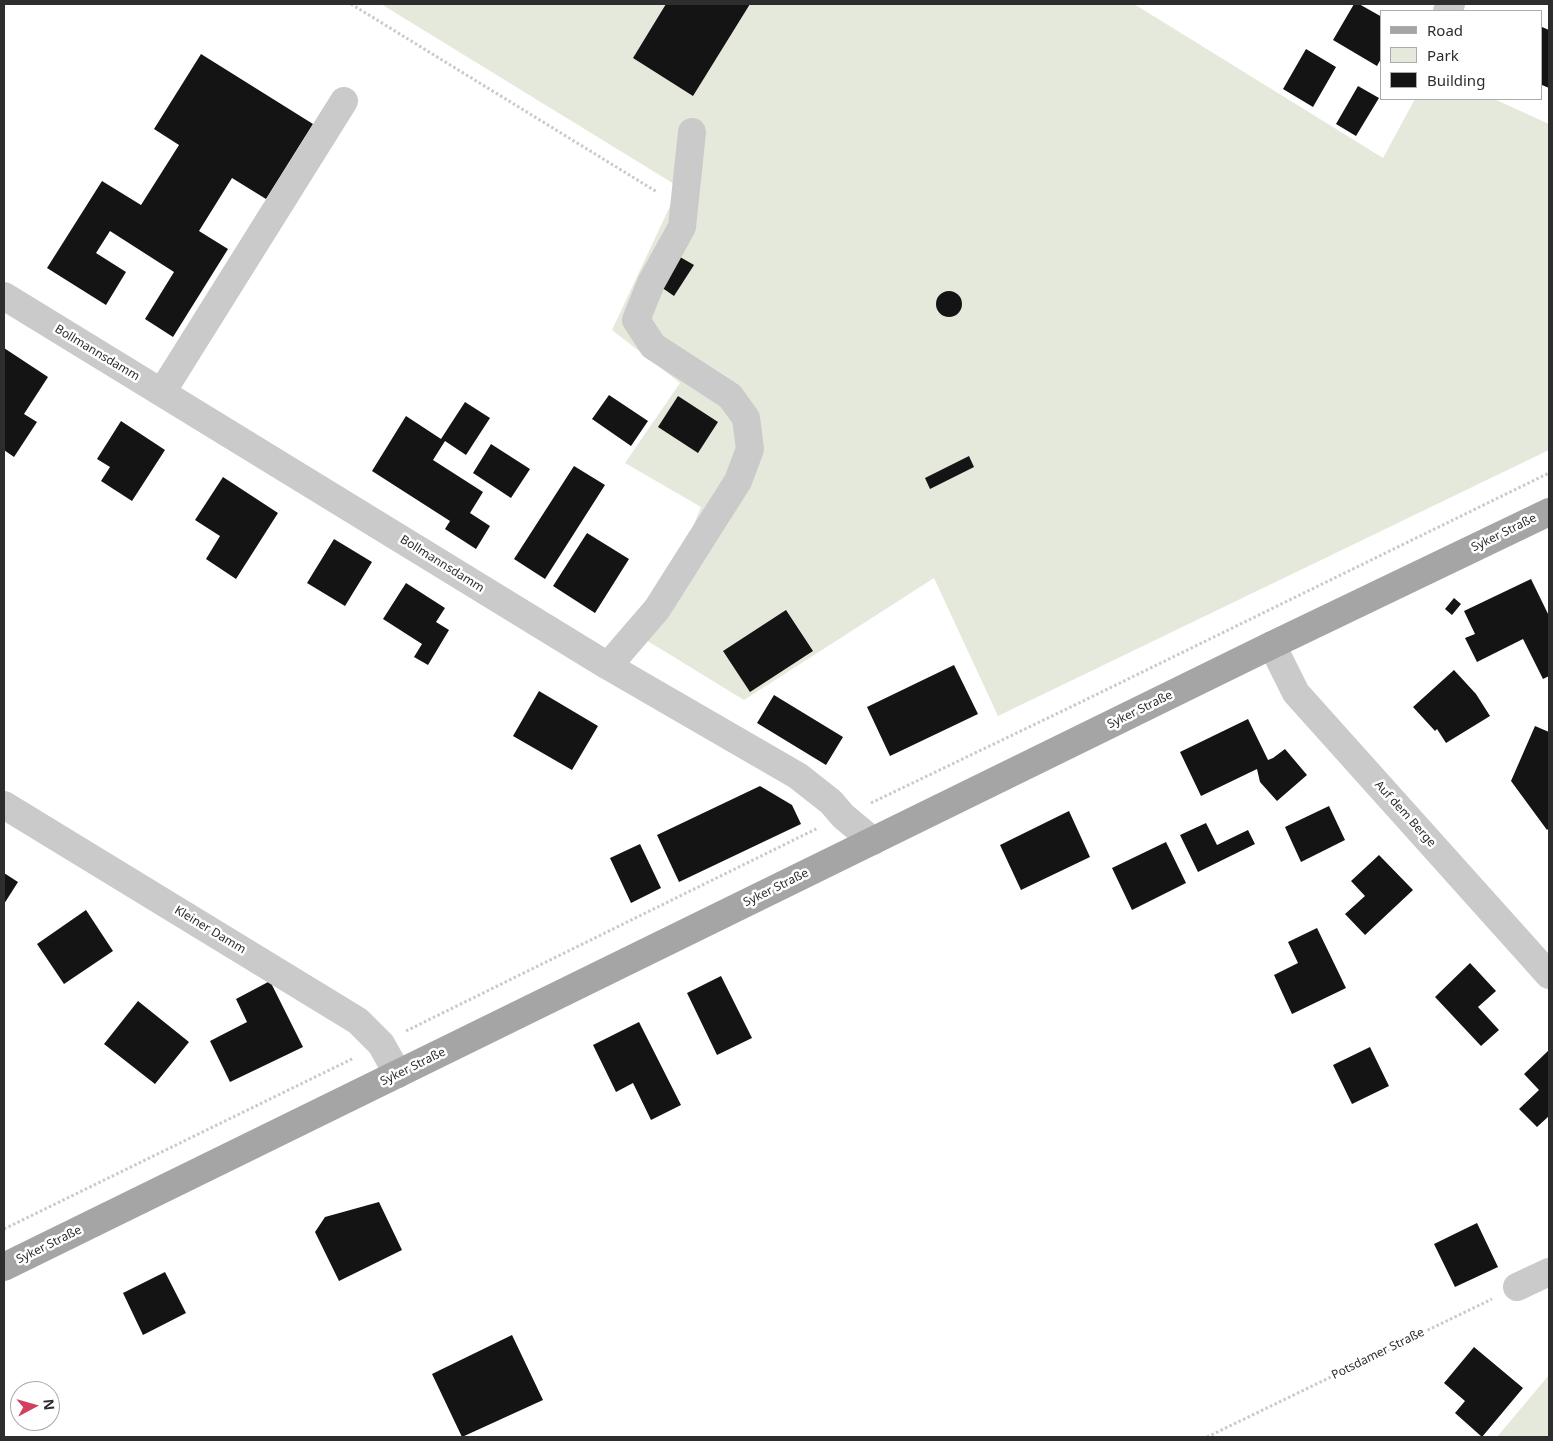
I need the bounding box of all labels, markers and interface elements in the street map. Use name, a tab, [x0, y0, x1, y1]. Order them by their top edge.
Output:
legend	[1380, 10, 1543, 100]
text: Road	[1427, 20, 1463, 40]
text: Park	[1427, 45, 1459, 65]
text: Building	[1427, 70, 1485, 90]
street label: Bollmannsdamm	[52, 322, 142, 384]
street label: Syker Straße	[1469, 511, 1539, 555]
street label: Bollmannsdamm	[397, 532, 487, 596]
street label: Syker Straße	[1105, 688, 1175, 732]
street label: Auf dem Berge	[1371, 778, 1439, 850]
street label: Syker Straße	[741, 866, 811, 910]
street label: Kleiner Damm	[172, 903, 248, 957]
street label: Syker Straße	[378, 1045, 448, 1089]
street label: Syker Straße	[14, 1223, 84, 1267]
street label: Potsdamer Straße	[1329, 1325, 1427, 1383]
north arrow	[10, 1381, 60, 1431]
text: N	[39, 1398, 59, 1411]

